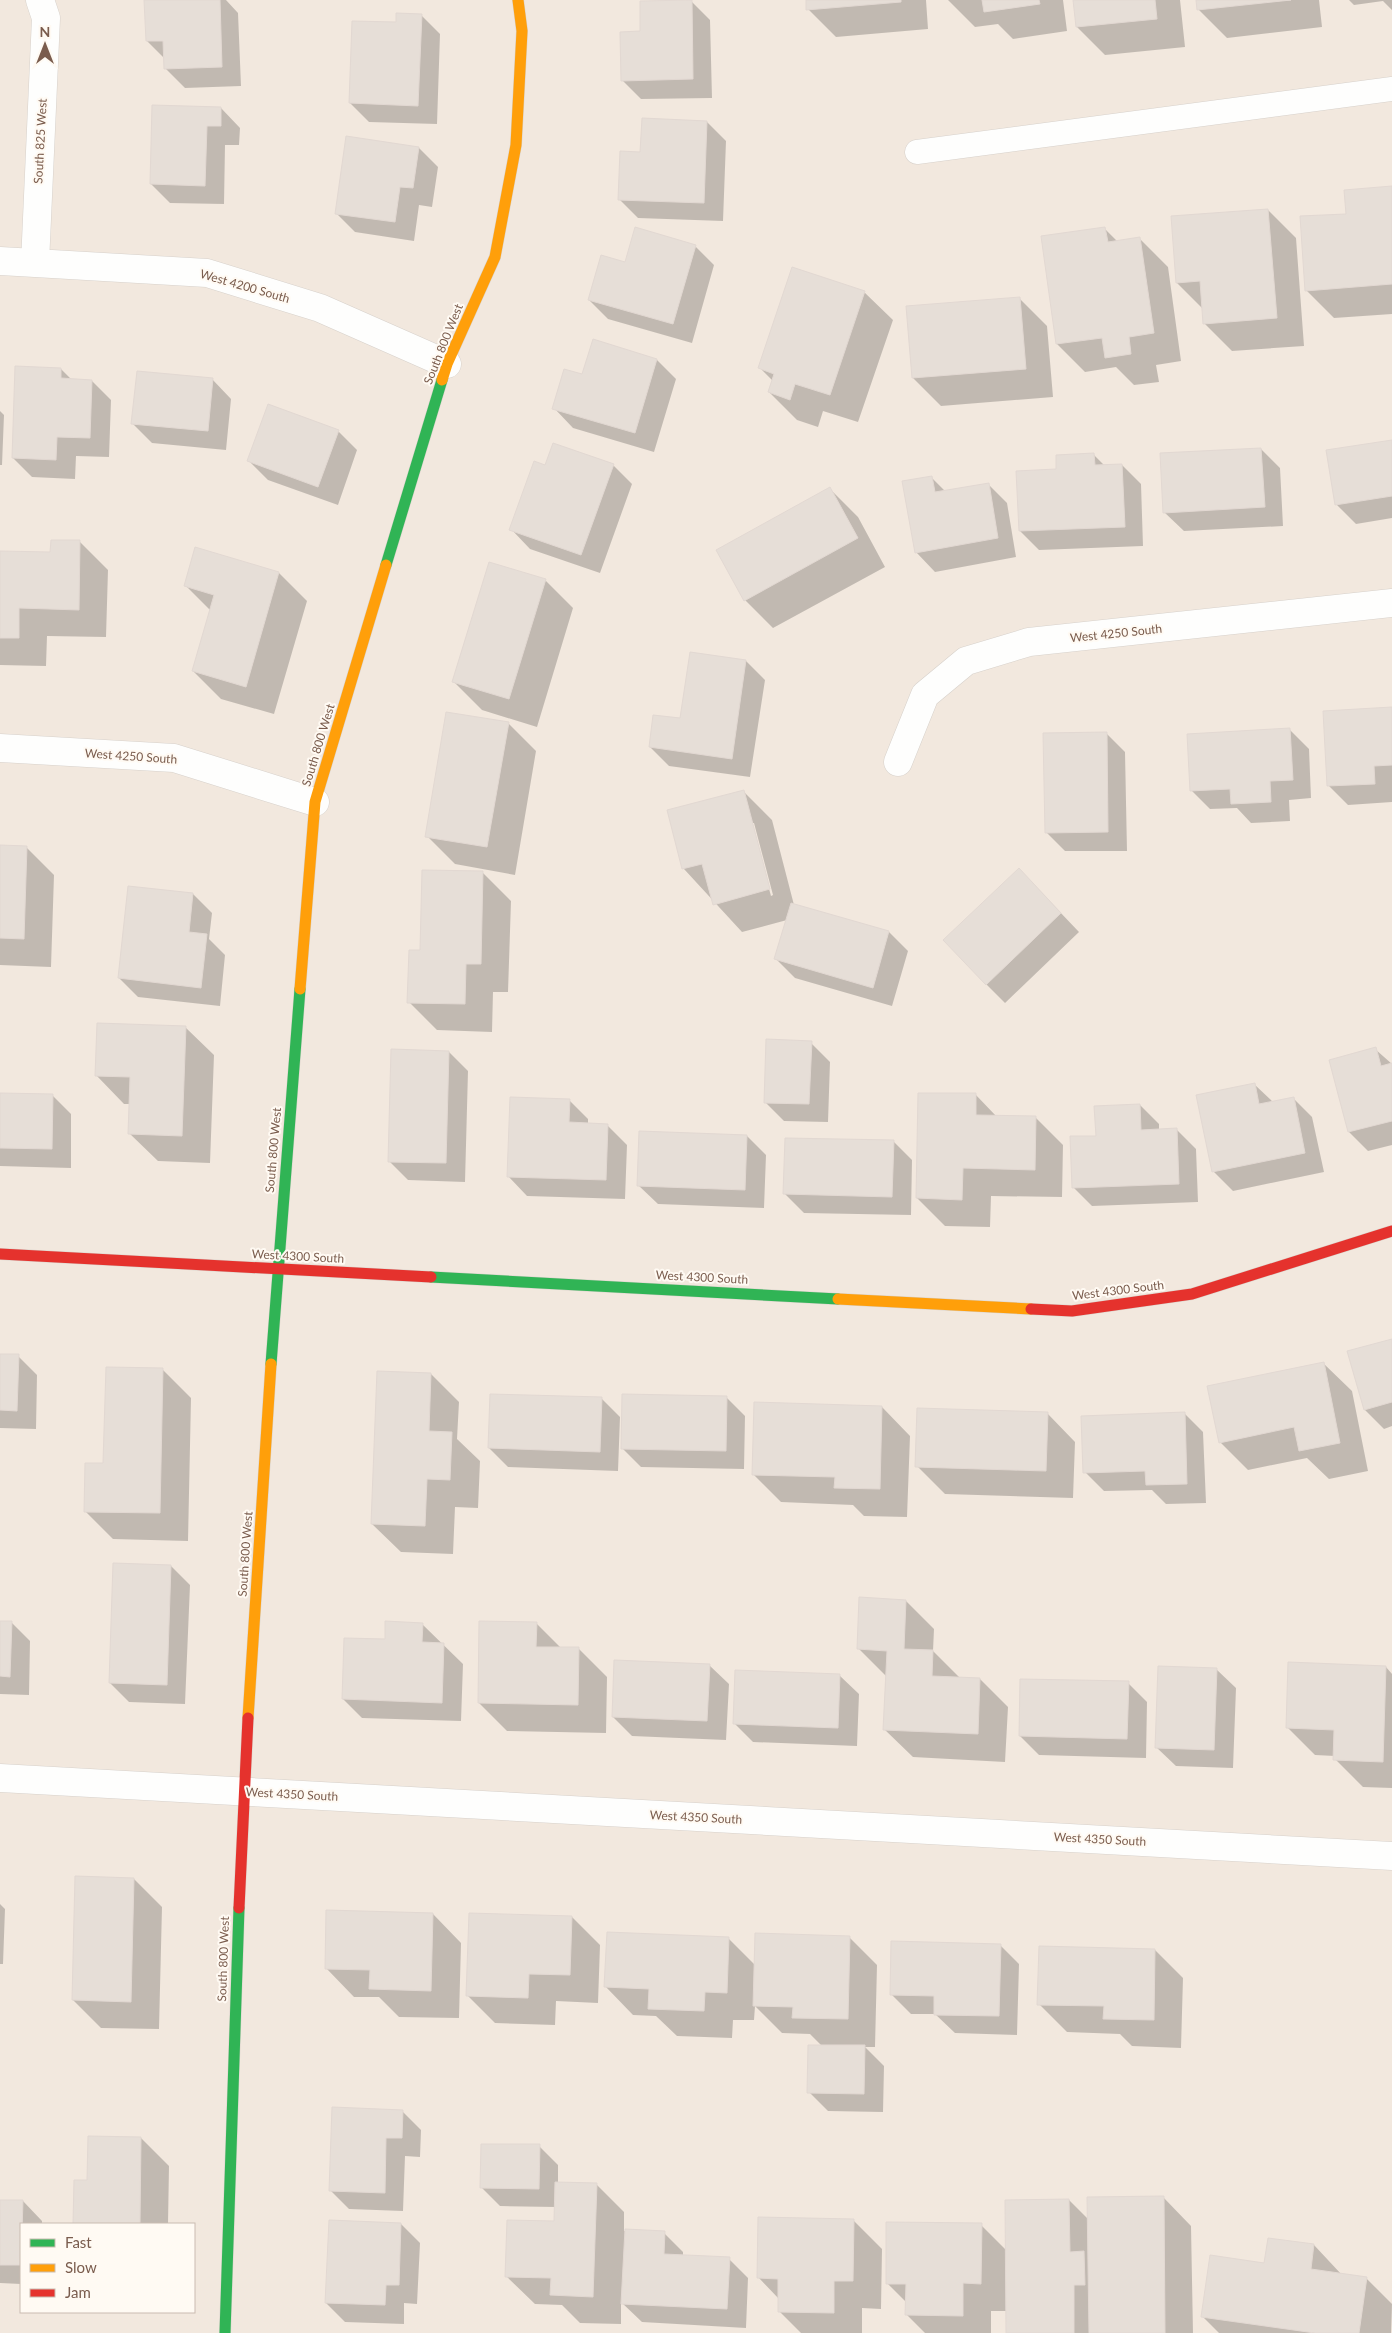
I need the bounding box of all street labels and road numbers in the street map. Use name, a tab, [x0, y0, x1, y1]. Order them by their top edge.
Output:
street label: South 825 West	[30, 97, 50, 184]
street label: West 4200 South	[198, 266, 292, 306]
street label: South 800 West	[420, 301, 466, 386]
street label: West 4250 South	[1069, 621, 1163, 645]
street label: South 800 West	[298, 701, 338, 788]
street label: West 4250 South	[84, 745, 178, 767]
street label: South 800 West	[262, 1106, 284, 1193]
street label: West 4300 South	[251, 1246, 345, 1266]
street label: West 4300 South	[655, 1267, 749, 1287]
street label: West 4300 South	[1071, 1277, 1165, 1303]
street label: South 800 West	[235, 1510, 256, 1597]
street label: West 4350 South	[245, 1784, 339, 1804]
street label: West 4350 South	[649, 1807, 743, 1827]
street label: West 4350 South	[1053, 1829, 1147, 1849]
street label: South 800 West	[214, 1915, 232, 2002]

